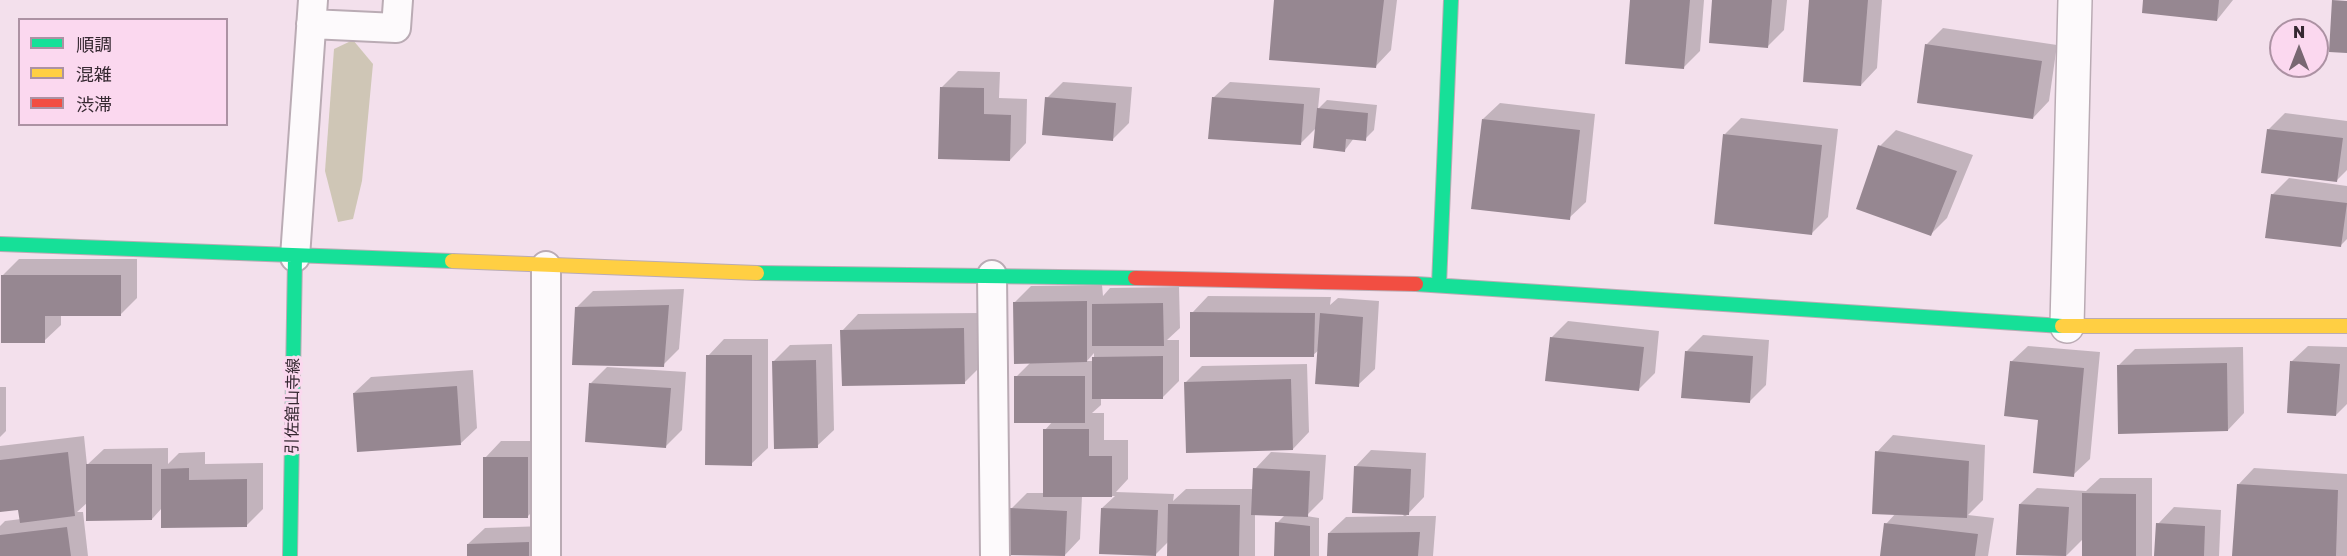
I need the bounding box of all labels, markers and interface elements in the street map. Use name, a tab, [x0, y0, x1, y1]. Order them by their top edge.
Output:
legend	[18, 18, 228, 126]
north arrow	[2269, 18, 2329, 78]
text: N	[2293, 22, 2305, 42]
text: 順調	[76, 33, 112, 55]
text: 混雑	[76, 63, 112, 85]
text: 渋滞	[76, 93, 112, 115]
street label: 引佐舘山寺線	[283, 358, 303, 454]

